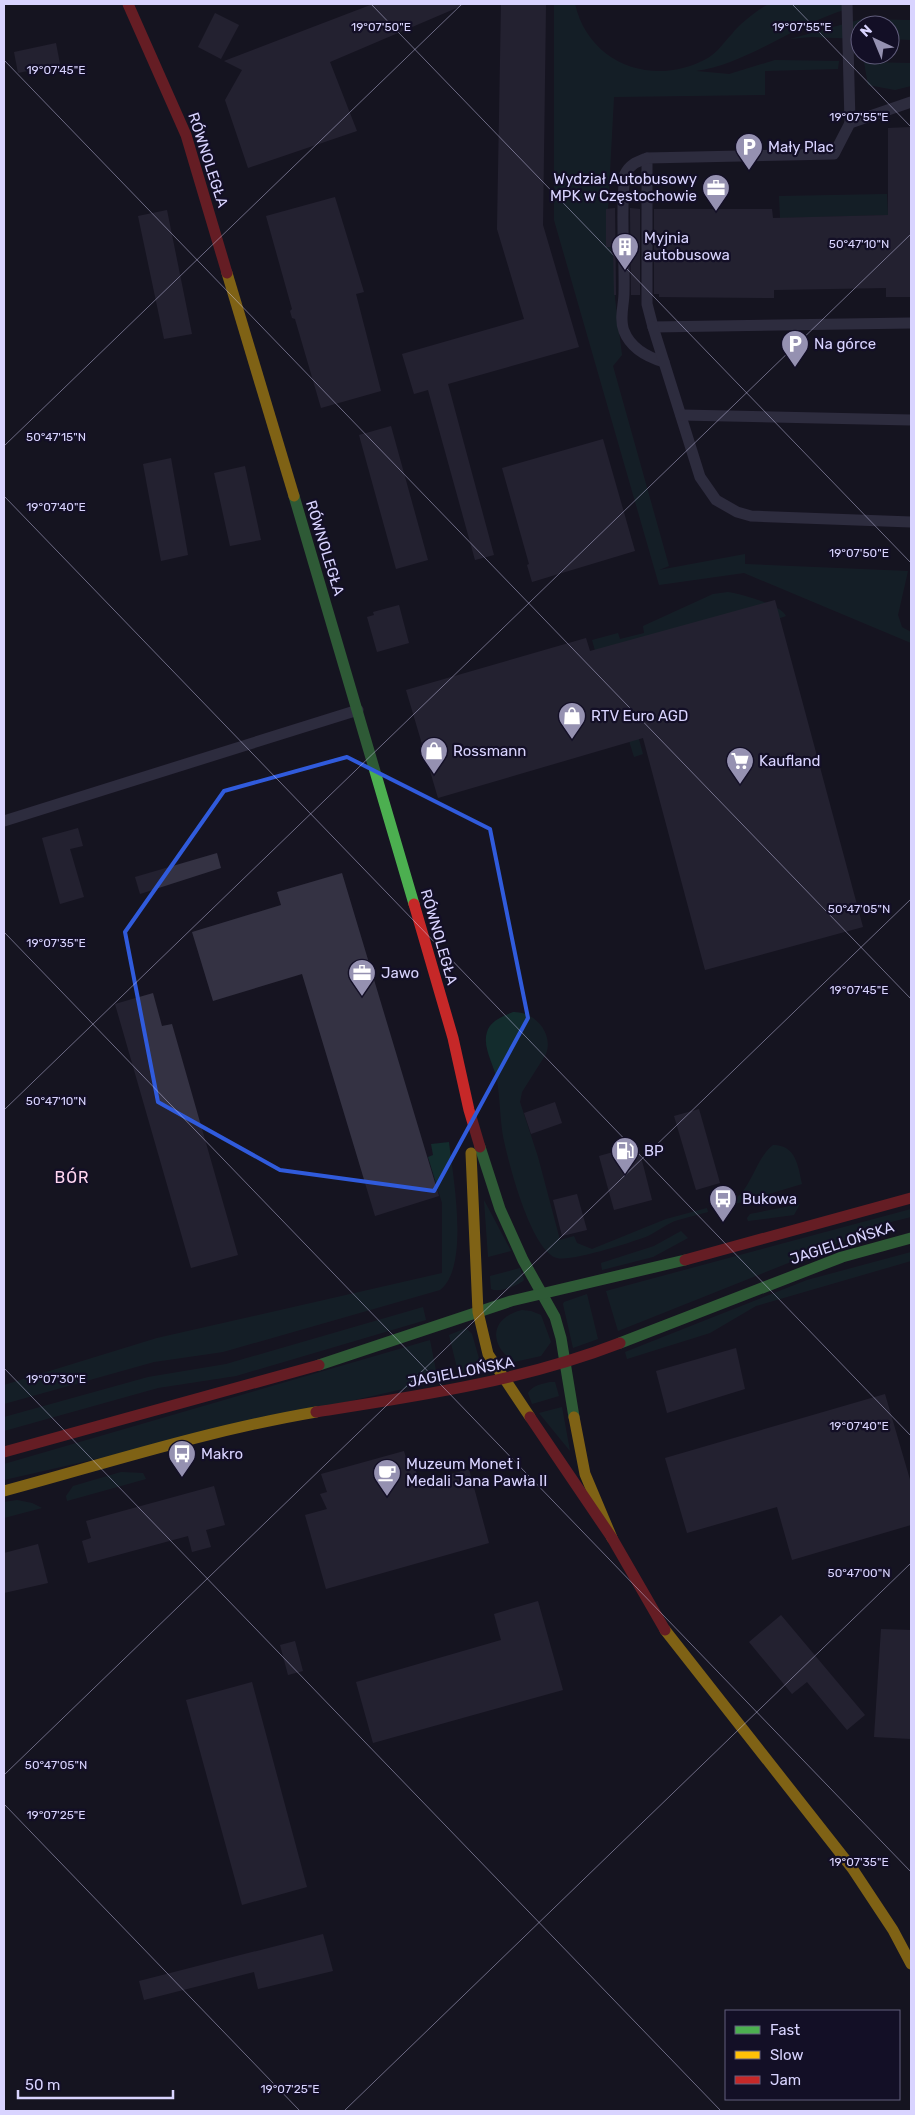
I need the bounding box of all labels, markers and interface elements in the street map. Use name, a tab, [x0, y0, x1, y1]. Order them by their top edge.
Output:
north arrow	[850, 15, 900, 65]
text: 19°07'50"E	[351, 20, 411, 34]
text: 19°07'55"E	[772, 20, 832, 34]
text: N	[857, 21, 876, 41]
text: 19°07'45"E	[26, 63, 86, 77]
street label: RÓWNOLEGŁA	[184, 110, 232, 210]
text: 19°07'55"E	[829, 110, 889, 124]
parking icon: Mały Plac	[734, 132, 764, 171]
place label: Mały Plac	[768, 138, 834, 156]
place label: Wydział Autobusowy MPK w Częstochowie	[550, 170, 697, 205]
office icon: Wydział Autobusowy MPK w Częstochowie	[701, 173, 731, 212]
place label: Myjnia autobusowa	[644, 229, 730, 264]
building icon: Myjnia autobusowa	[610, 232, 640, 271]
text: 50°47'10"N	[829, 237, 889, 251]
parking icon: Na górce	[780, 329, 810, 368]
place label: Na górce	[814, 335, 876, 353]
text: 50°47'15"N	[26, 430, 86, 444]
street label: RÓWNOLEGŁA	[302, 498, 348, 598]
text: 19°07'40"E	[26, 500, 86, 514]
text: 19°07'50"E	[829, 546, 889, 560]
shop icon: RTV Euro AGD	[557, 701, 587, 740]
place label: RTV Euro AGD	[591, 707, 688, 725]
shop icon: Rossmann	[419, 736, 449, 775]
place label: Rossmann	[453, 742, 526, 760]
supermarket icon: Kaufland	[725, 746, 755, 785]
place label: Kaufland	[759, 752, 821, 770]
street label: RÓWNOLEGŁA	[417, 887, 461, 987]
text: 50°47'05"N	[828, 902, 890, 916]
text: 19°07'35"E	[26, 936, 86, 950]
office icon: Jawo	[347, 958, 377, 997]
place label: Jawo	[381, 964, 419, 982]
text: 19°07'45"E	[829, 983, 889, 997]
text: 50°47'10"N	[26, 1094, 86, 1108]
fuel station icon: BP	[610, 1136, 640, 1175]
place label: BP	[644, 1142, 664, 1160]
district label: BÓR	[54, 1167, 90, 1187]
bus stop icon: Bukowa	[708, 1184, 738, 1223]
place label: Bukowa	[742, 1190, 797, 1208]
street label: JAGIELLOŃSKA	[788, 1218, 896, 1268]
street label: JAGIELLOŃSKA	[406, 1353, 516, 1391]
text: 19°07'30"E	[26, 1372, 86, 1386]
text: 19°07'40"E	[829, 1419, 889, 1433]
bus stop icon: Makro	[167, 1439, 197, 1478]
place label: Makro	[201, 1445, 243, 1463]
place label: Muzeum Monet i Medali Jana Pawła II	[406, 1455, 547, 1490]
cafe icon: Muzeum Monet i Medali Jana Pawła II	[372, 1458, 402, 1497]
text: 50°47'00"N	[828, 1566, 890, 1580]
text: 50°47'05"N	[25, 1758, 87, 1772]
text: 19°07'25"E	[26, 1808, 86, 1822]
text: 19°07'35"E	[829, 1855, 889, 1869]
legend	[725, 2010, 900, 2100]
text: Fast	[770, 2021, 800, 2039]
text: Slow	[770, 2046, 803, 2064]
scale bar	[18, 2068, 172, 2100]
text: Jam	[770, 2071, 801, 2089]
text: 50 m	[25, 2076, 60, 2094]
text: 19°07'25"E	[260, 2082, 320, 2096]

